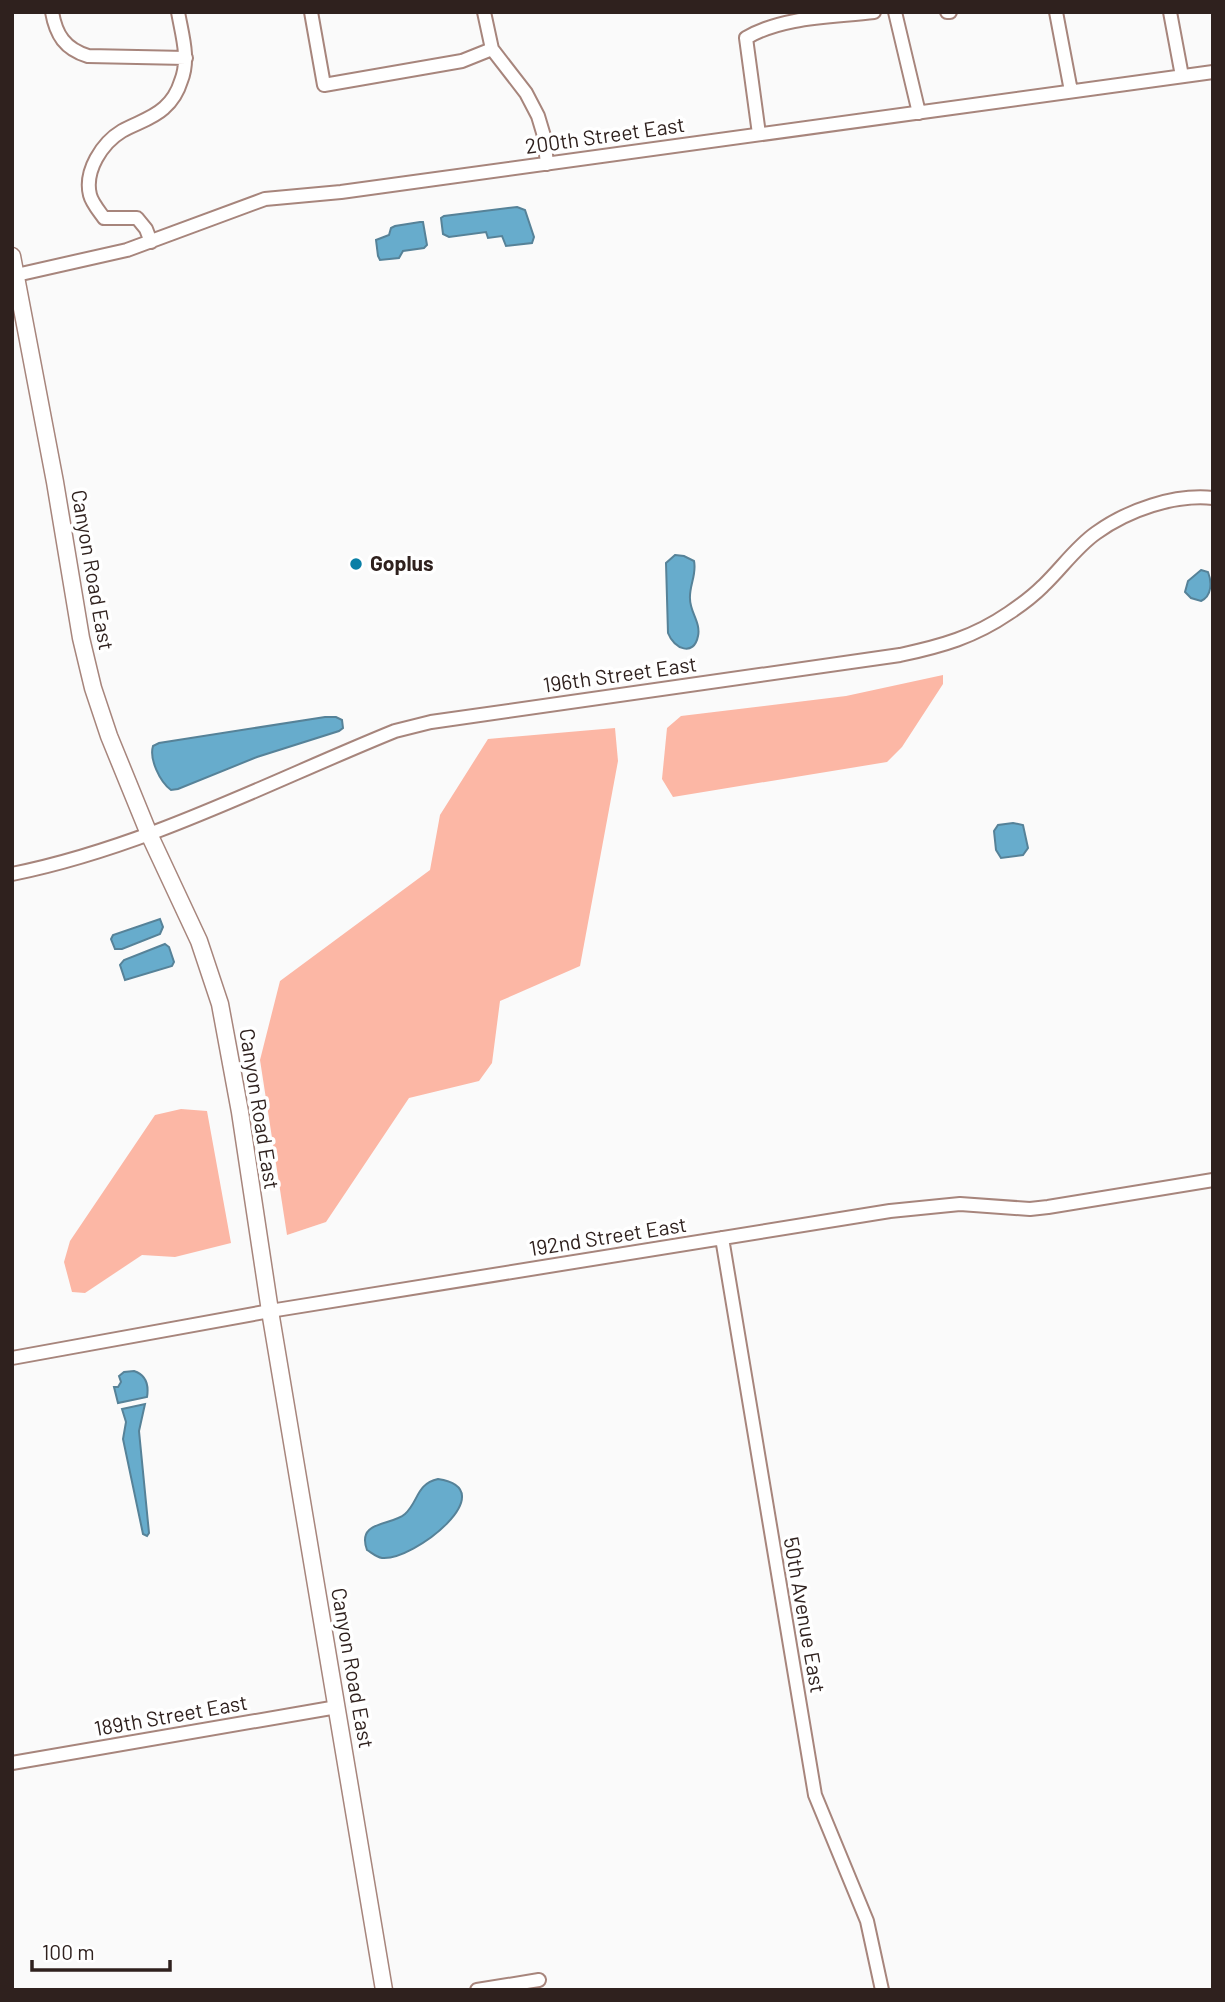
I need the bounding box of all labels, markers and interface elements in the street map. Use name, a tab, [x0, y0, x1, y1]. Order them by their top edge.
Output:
street label: 200th Street East	[523, 111, 686, 158]
street label: Canyon Road East	[67, 488, 120, 652]
place label: Goplus	[370, 550, 434, 575]
marker: Goplus	[348, 556, 364, 572]
street label: 196th Street East	[541, 650, 698, 697]
street label: Canyon Road East	[235, 1027, 286, 1191]
street label: 192nd Street East	[527, 1211, 688, 1260]
street label: 50th Avenue East	[779, 1535, 831, 1695]
street label: Canyon Road East	[327, 1586, 380, 1750]
street label: 189th Street East	[92, 1689, 249, 1740]
scale bar	[32, 1928, 170, 1972]
text: 100 m	[42, 1939, 95, 1964]

